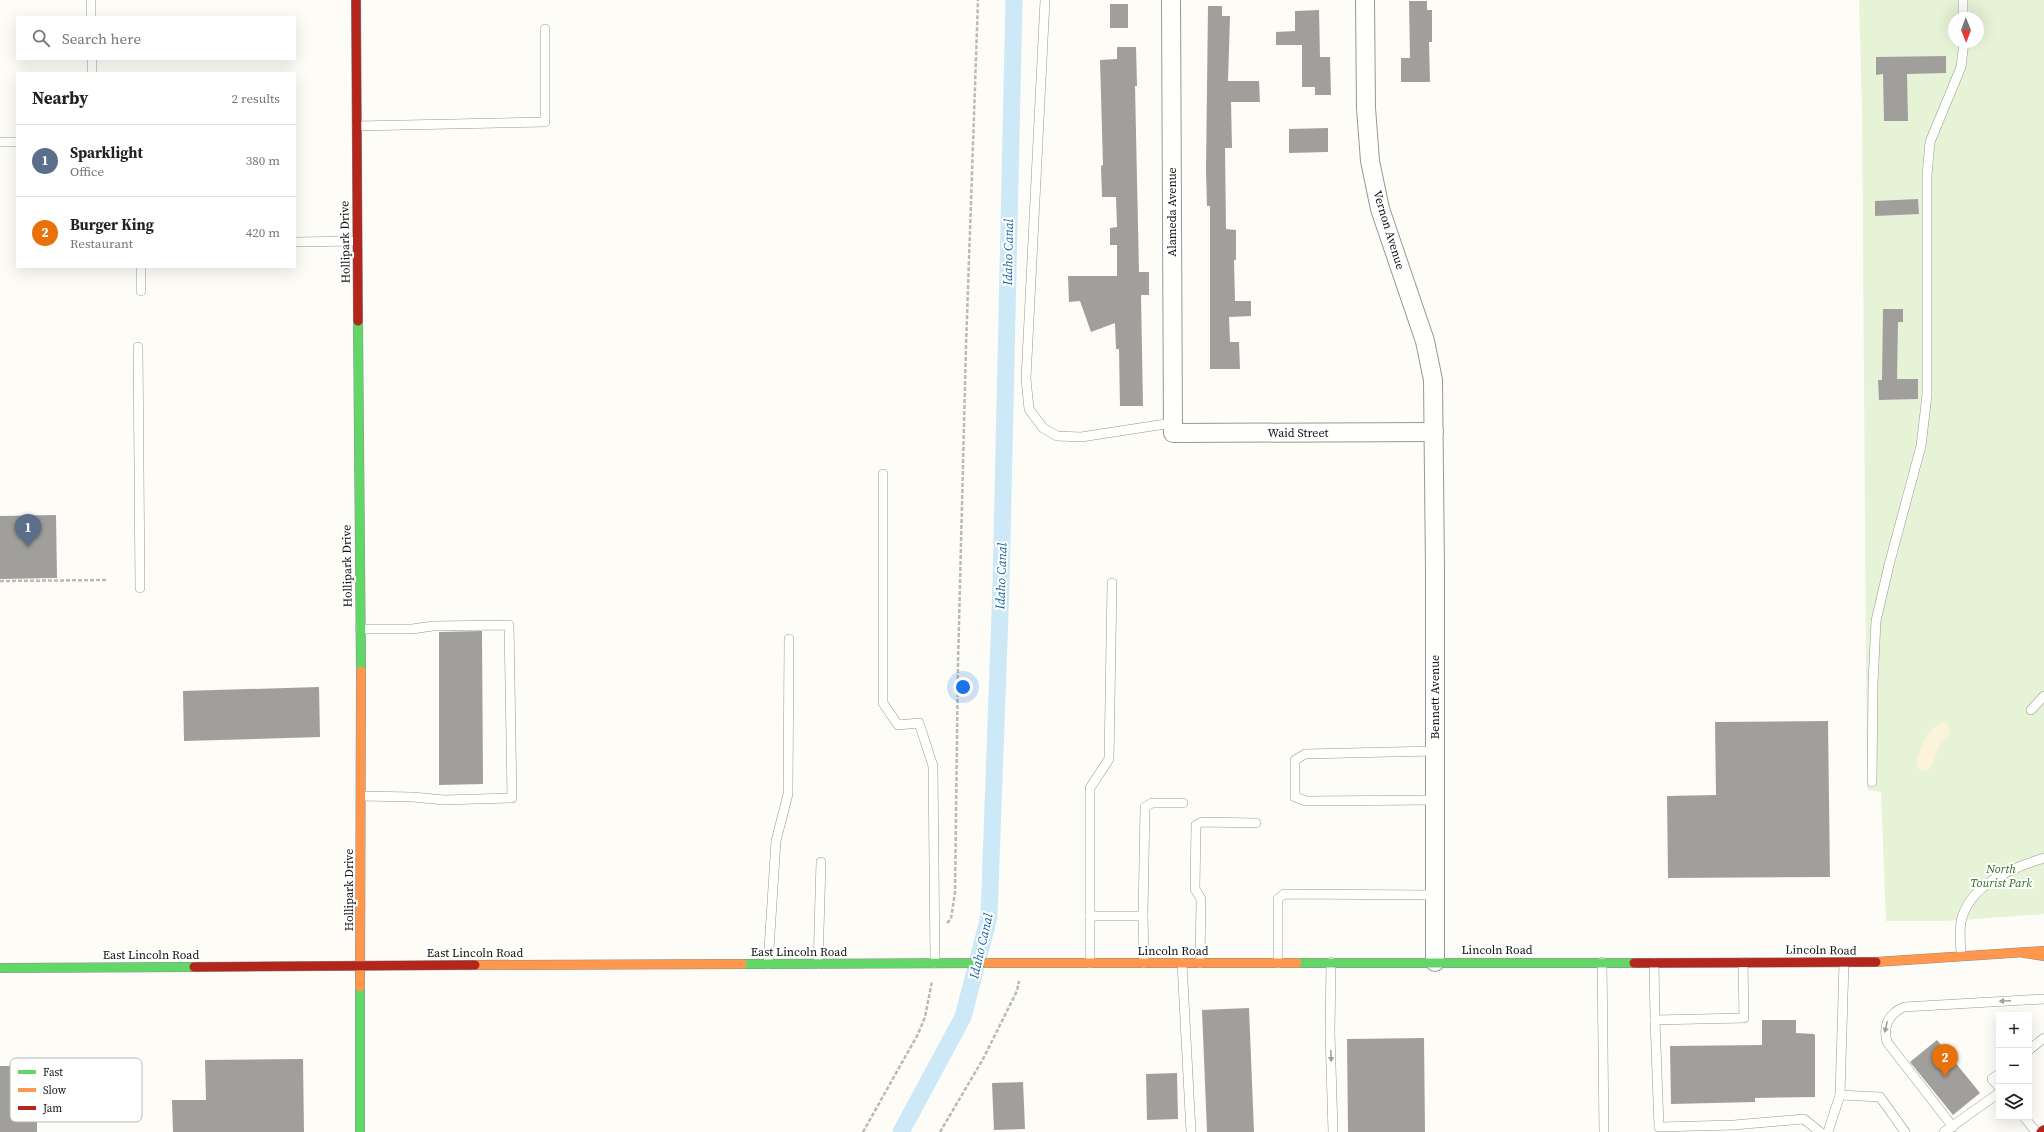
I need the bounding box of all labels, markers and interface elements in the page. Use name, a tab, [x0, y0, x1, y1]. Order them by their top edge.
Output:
north arrow	[1948, 12, 1984, 48]
search box	[16, 16, 296, 60]
icon: search	[30, 27, 52, 49]
text: Search here	[62, 28, 141, 49]
text: Nearby	[32, 86, 88, 110]
text: 2 results	[232, 90, 280, 107]
text: Sparklight	[70, 142, 143, 163]
text: 1	[41, 152, 49, 169]
text: 380 m	[246, 152, 280, 169]
text: Office	[70, 163, 104, 180]
street label: Alameda Avenue	[1164, 167, 1180, 257]
street label: Vernon Avenue	[1369, 189, 1409, 271]
street label: Hollipark Drive	[336, 201, 354, 283]
text: Burger King	[70, 214, 154, 235]
water label: Idaho Canal	[999, 218, 1017, 286]
text: 2	[41, 224, 49, 241]
text: 420 m	[246, 224, 280, 241]
text: Restaurant	[70, 235, 133, 252]
street label: Waid Street	[1267, 425, 1329, 441]
pin: 1	[15, 514, 41, 547]
street label: Hollipark Drive	[338, 525, 356, 607]
water label: Idaho Canal	[991, 542, 1011, 611]
street label: Bennett Avenue	[1427, 655, 1443, 739]
your location	[953, 677, 973, 697]
street label: Hollipark Drive	[341, 849, 357, 931]
park label: North Tourist Park	[1970, 861, 2032, 891]
water label: Idaho Canal	[965, 911, 997, 981]
street label: Lincoln Road	[1785, 941, 1857, 959]
street label: Lincoln Road	[1461, 942, 1533, 958]
street label: Lincoln Road	[1137, 943, 1209, 959]
street label: East Lincoln Road	[751, 944, 847, 960]
street label: East Lincoln Road	[427, 945, 523, 961]
street label: East Lincoln Road	[103, 947, 199, 963]
one-way arrow	[1999, 998, 2011, 1005]
map controls	[1996, 1012, 2032, 1120]
button: +	[1996, 1012, 2032, 1048]
one-way arrow	[1883, 1021, 1889, 1033]
pin: 2	[1932, 1044, 1958, 1077]
button: −	[1996, 1048, 2032, 1084]
one-way arrow	[1328, 1050, 1334, 1063]
legend	[10, 1058, 142, 1122]
text: Fast	[43, 1065, 63, 1080]
text: Slow	[43, 1083, 67, 1098]
button: layers	[1996, 1084, 2032, 1120]
text: Jam	[42, 1101, 62, 1116]

